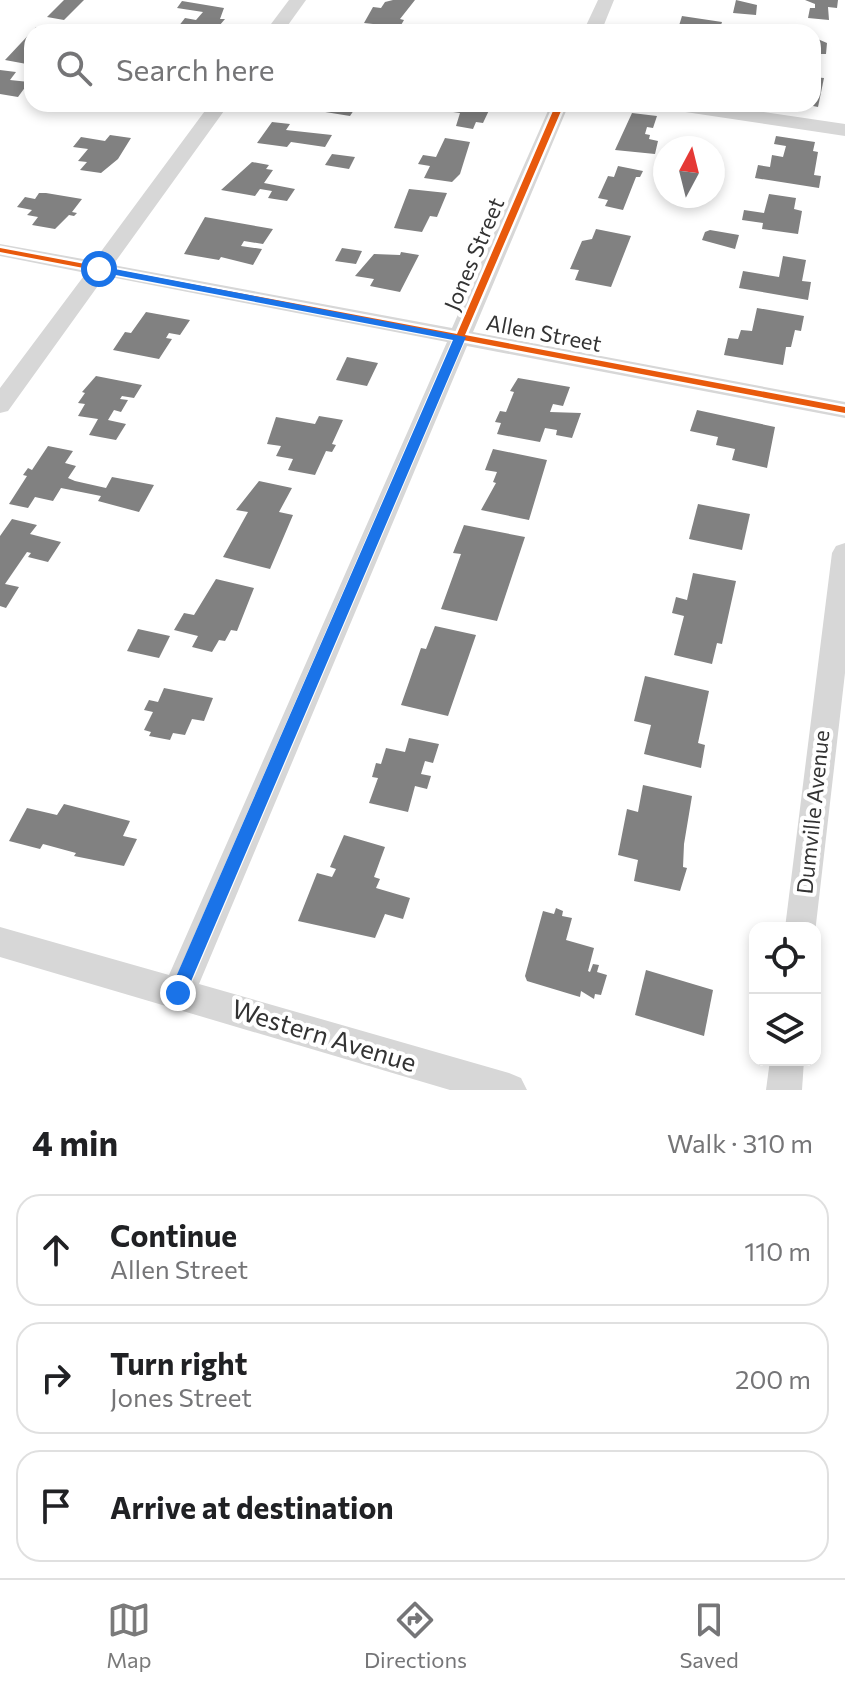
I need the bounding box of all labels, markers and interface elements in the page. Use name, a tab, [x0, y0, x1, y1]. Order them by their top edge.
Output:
search box	[24, 24, 821, 112]
icon: search	[52, 46, 96, 90]
text: Search here	[116, 50, 275, 87]
north arrow	[653, 136, 725, 208]
street label: Jones Street	[438, 193, 509, 314]
route start	[81, 251, 117, 287]
street label: Allen Street	[484, 308, 604, 357]
street label: Dumville Avenue	[790, 729, 835, 895]
map controls	[749, 922, 821, 1066]
button: locate	[749, 922, 821, 994]
route end	[160, 975, 196, 1011]
street label: Western Avenue	[228, 992, 420, 1077]
button: layers	[749, 994, 821, 1066]
text: 4 min	[32, 1121, 118, 1163]
text: Walk · 310 m	[667, 1127, 813, 1158]
text: Continue	[110, 1216, 237, 1253]
icon: ahead	[34, 1228, 78, 1272]
text: 110 m	[744, 1235, 811, 1266]
text: Allen Street	[110, 1253, 248, 1284]
text: Turn right	[110, 1344, 247, 1381]
icon: right	[34, 1356, 78, 1400]
text: 200 m	[735, 1363, 811, 1394]
text: Jones Street	[110, 1381, 252, 1412]
icon: arrive	[34, 1484, 78, 1528]
text: Arrive at destination	[110, 1488, 394, 1525]
tab: Map	[106, 1598, 152, 1673]
tab: Directions	[364, 1598, 467, 1673]
tab: Saved	[679, 1598, 739, 1673]

